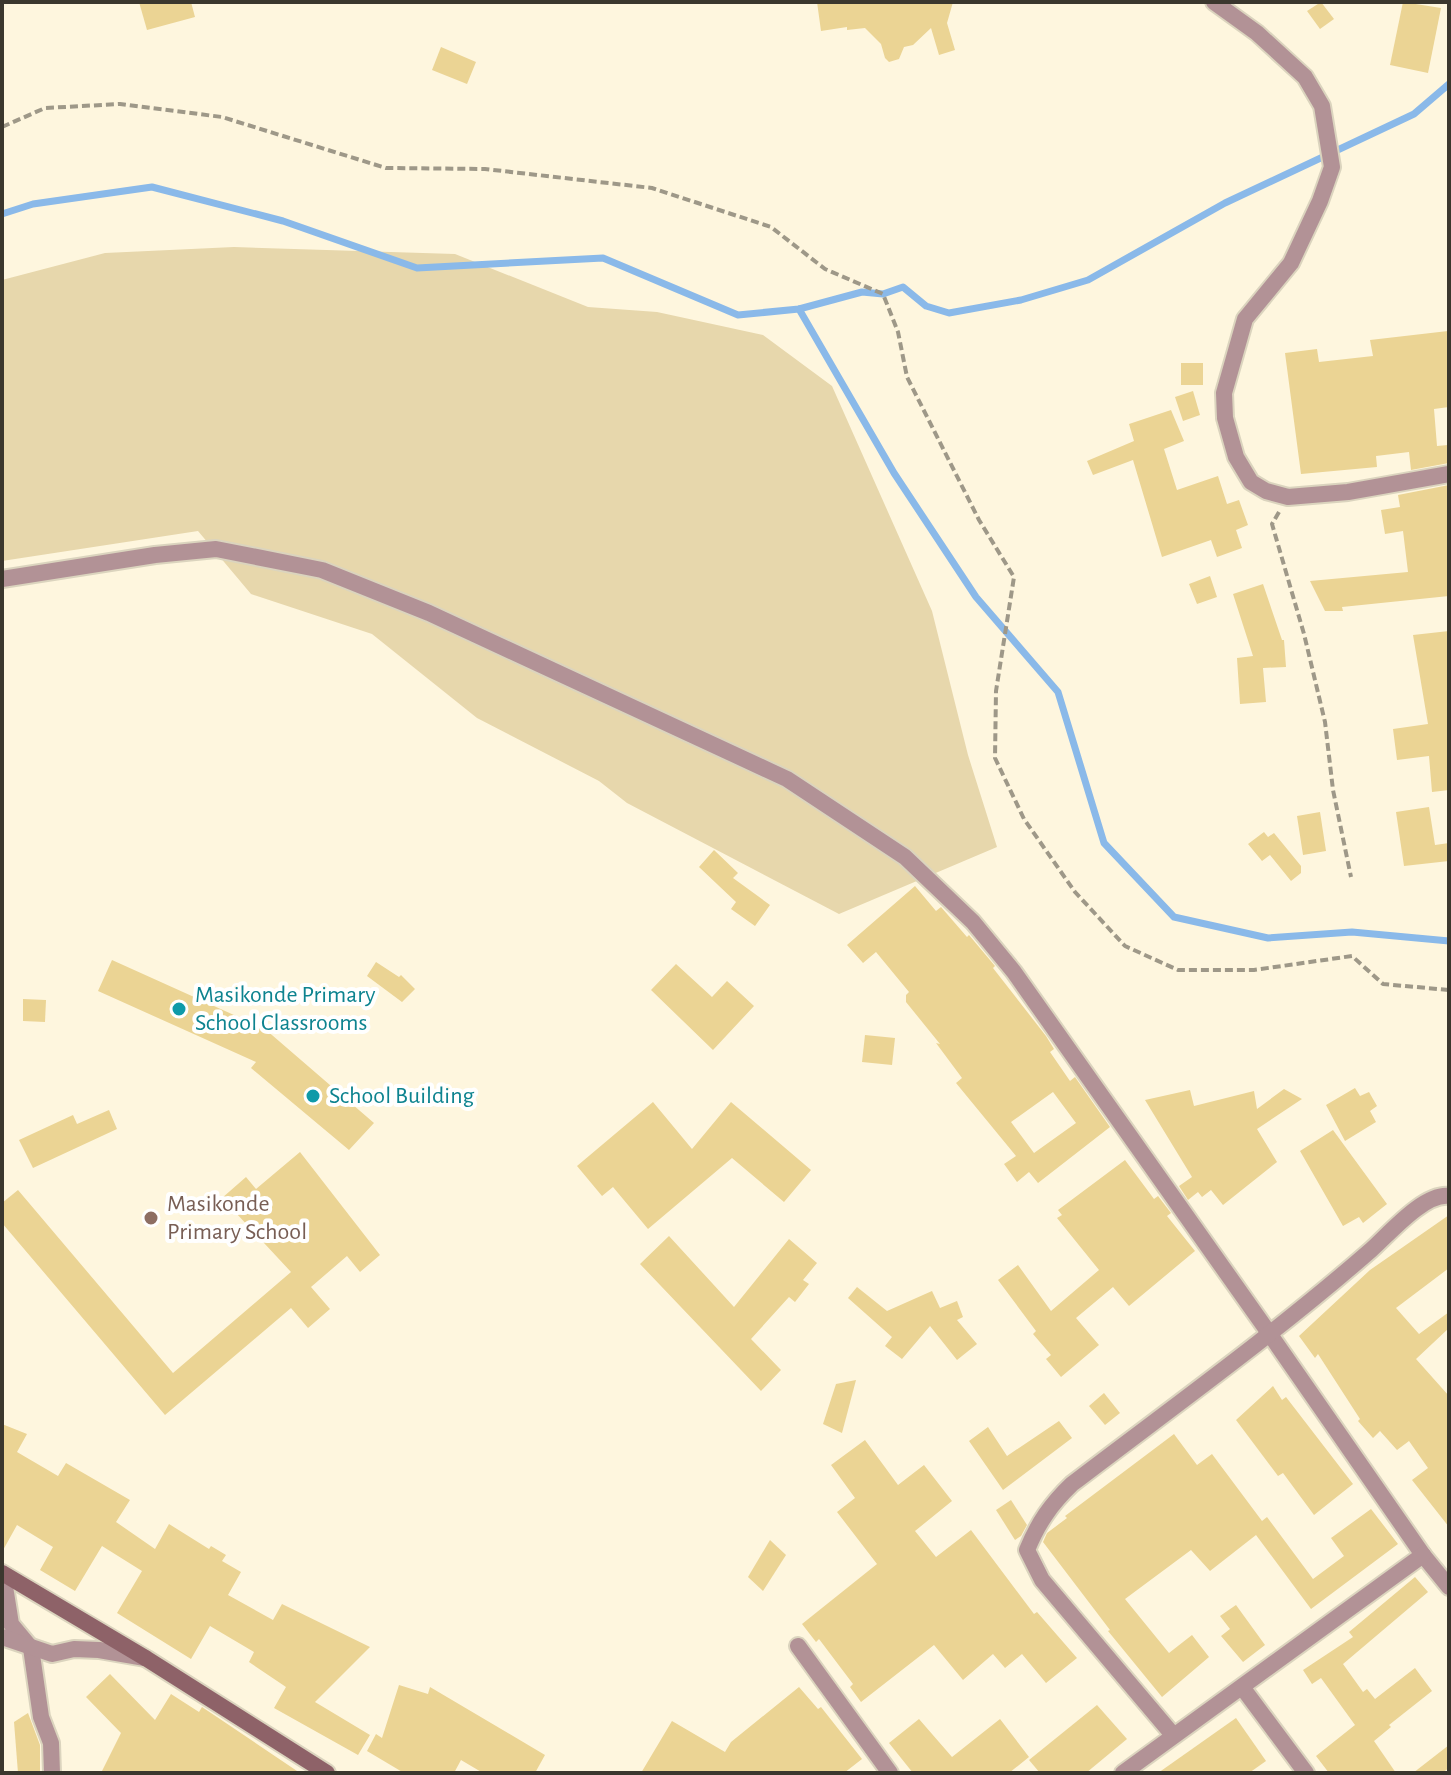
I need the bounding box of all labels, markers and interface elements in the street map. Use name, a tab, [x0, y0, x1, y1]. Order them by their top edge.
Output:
place label: Masikonde Primary School Classrooms	[195, 983, 375, 1035]
marker: Masikonde Primary School Classrooms	[170, 1000, 188, 1018]
place label: School Building	[329, 1084, 475, 1108]
marker: School Building	[304, 1087, 322, 1105]
place label: Masikonde Primary School	[167, 1192, 307, 1244]
marker: Masikonde Primary School	[142, 1209, 160, 1227]

